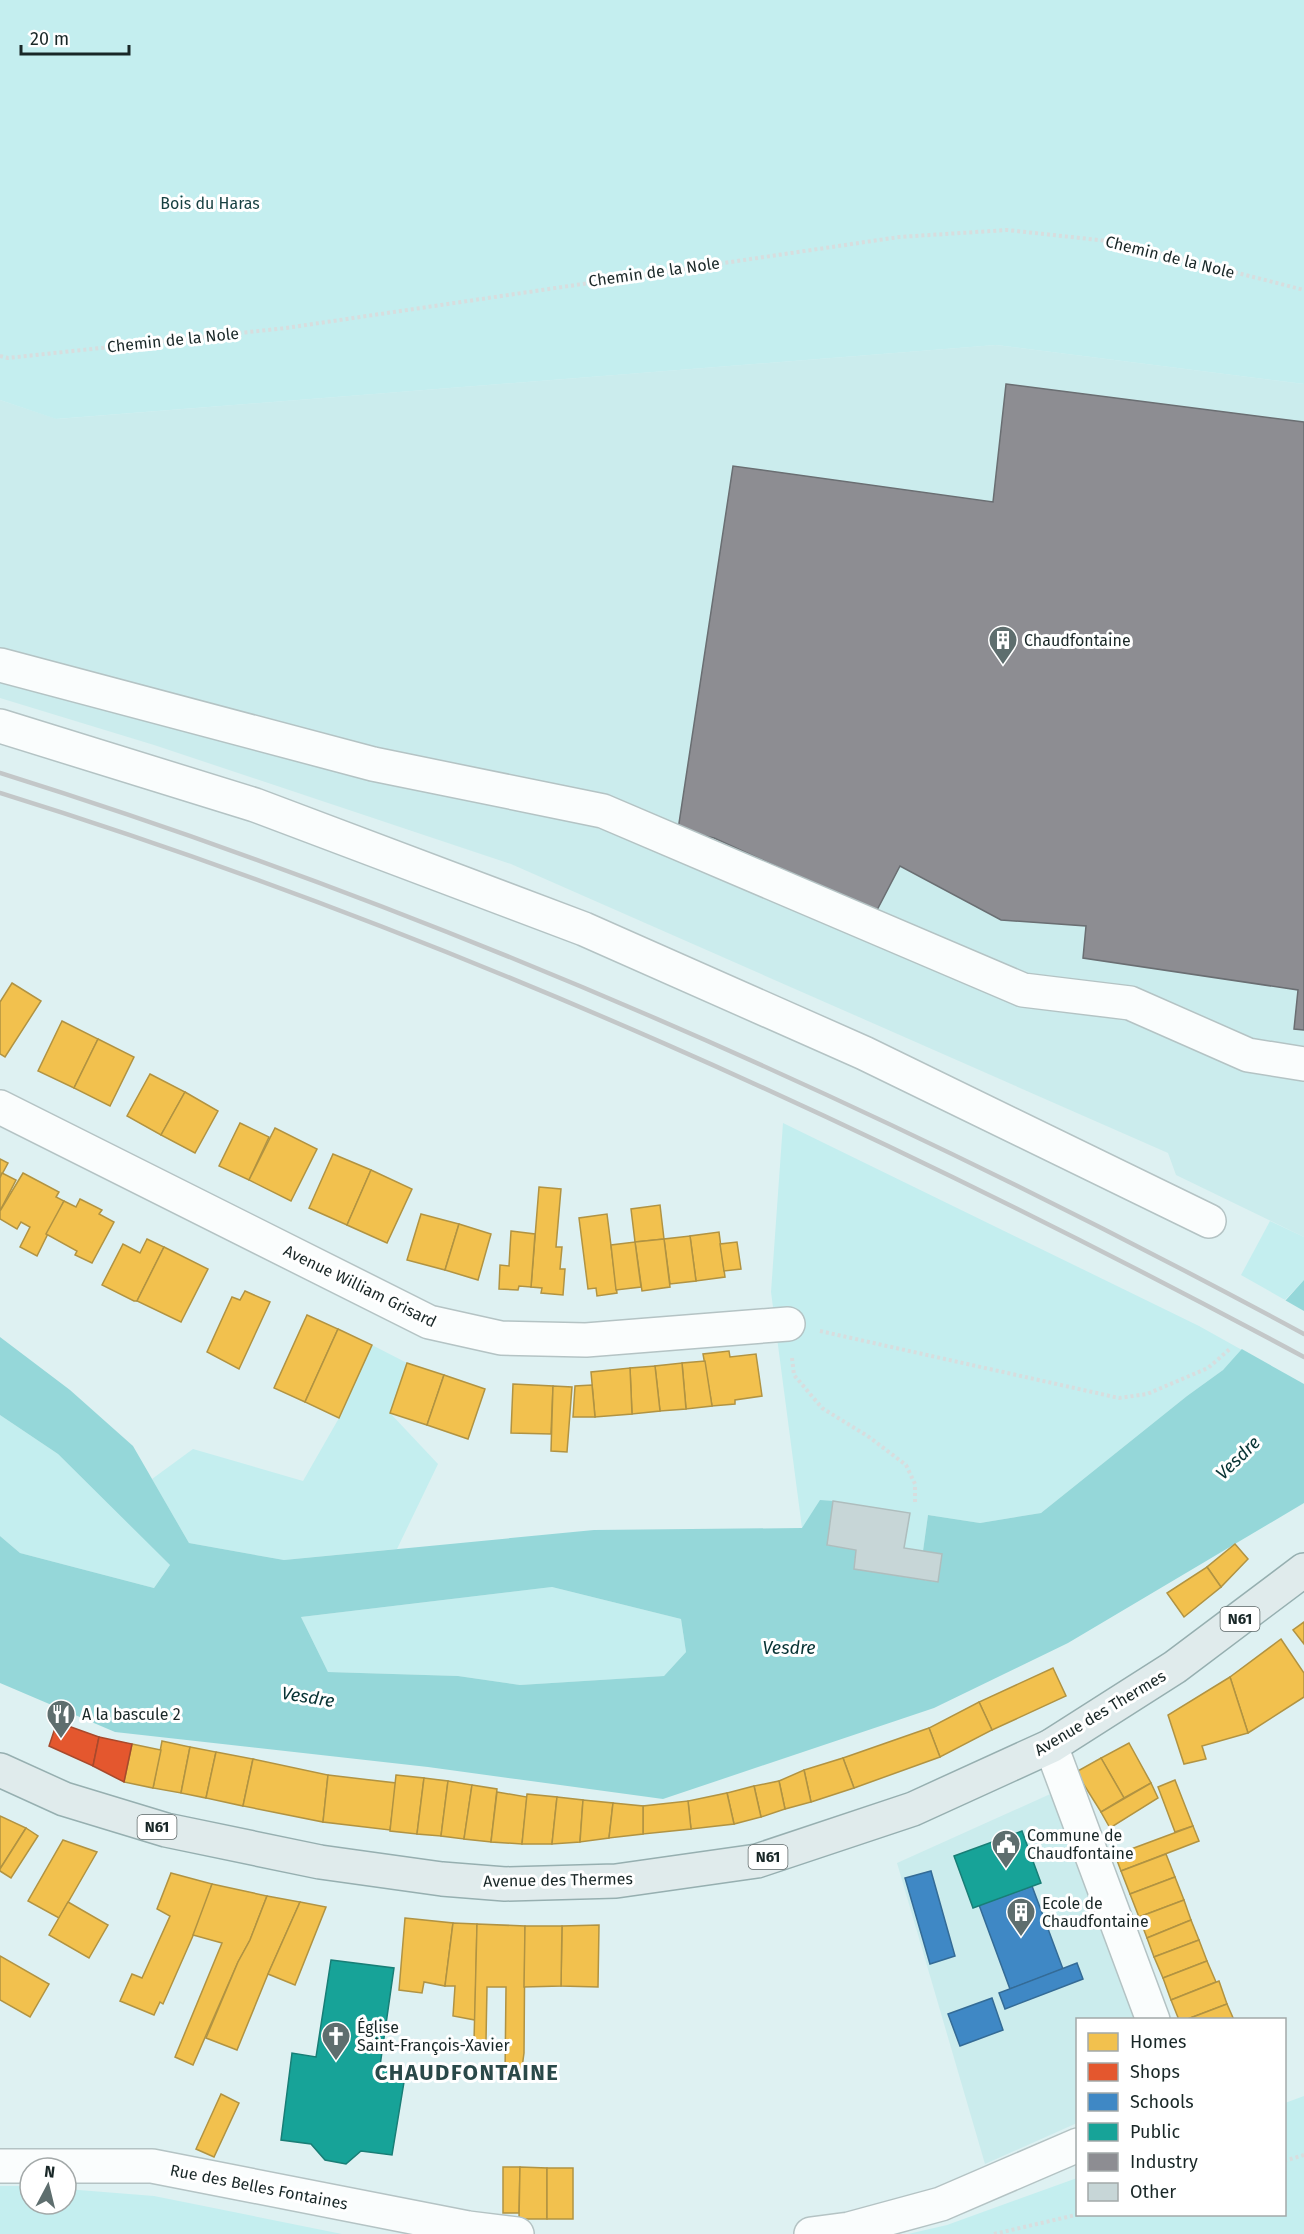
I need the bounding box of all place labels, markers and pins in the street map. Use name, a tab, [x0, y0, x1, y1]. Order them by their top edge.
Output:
building icon: Chaudfontaine	[987, 624, 1019, 666]
place label: Chaudfontaine	[1024, 631, 1131, 650]
restaurant icon: A la bascule 2	[45, 1698, 77, 1740]
place label: A la bascule 2	[82, 1705, 181, 1724]
place label: Commune de Chaudfontaine	[1027, 1826, 1134, 1863]
public building icon: Commune de Chaudfontaine	[990, 1828, 1022, 1870]
place label: Ecole de Chaudfontaine	[1042, 1894, 1149, 1931]
building icon: Ecole de Chaudfontaine	[1005, 1896, 1037, 1938]
place label: Église Saint-François-Xavier	[357, 2017, 510, 2056]
church icon: Église Saint-François-Xavier	[320, 2020, 352, 2062]

